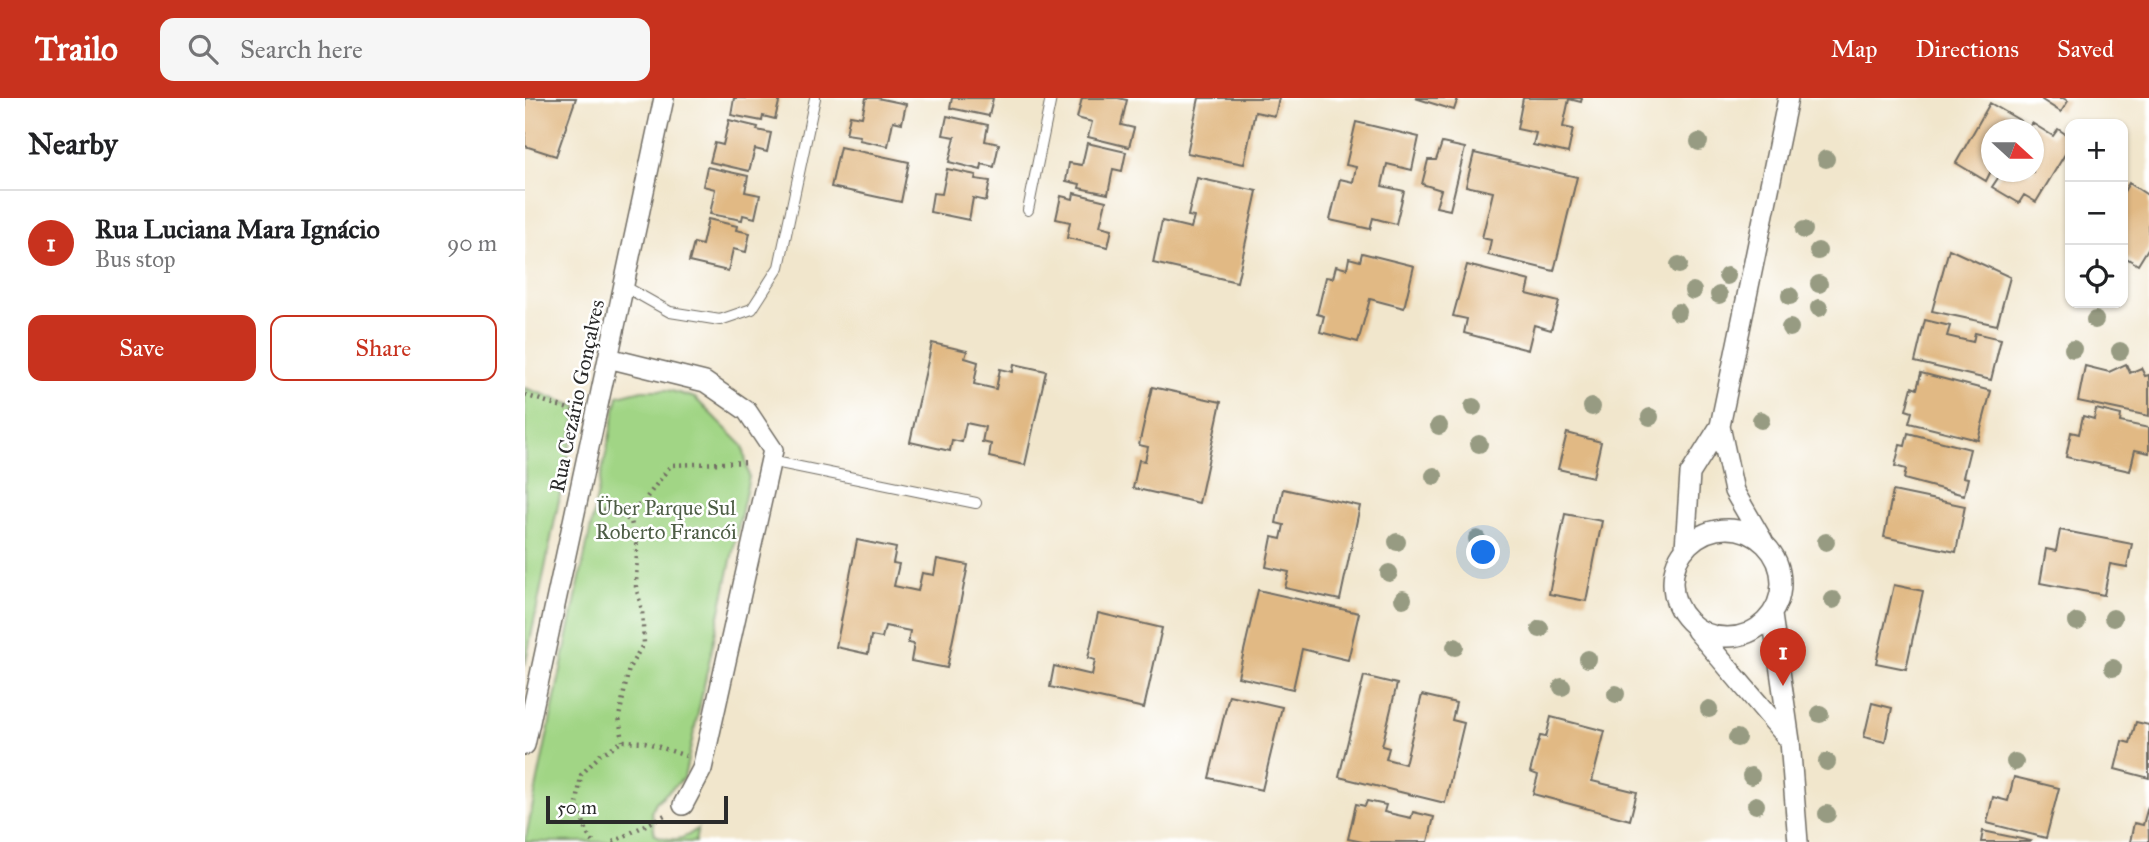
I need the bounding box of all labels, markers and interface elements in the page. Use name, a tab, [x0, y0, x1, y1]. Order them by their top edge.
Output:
search box	[160, 18, 650, 81]
text: Trailo	[35, 29, 118, 69]
icon: search	[184, 30, 222, 68]
text: Search here	[240, 33, 363, 65]
text: Map	[1831, 34, 1878, 64]
text: Directions	[1916, 34, 2019, 64]
text: Saved	[2057, 34, 2114, 64]
north arrow	[1981, 119, 2044, 182]
map controls	[2065, 119, 2128, 308]
button: +	[2065, 119, 2128, 182]
text: Nearby	[28, 126, 118, 162]
button: −	[2065, 182, 2128, 245]
text: Rua Luciana Mara Ignácio	[95, 213, 380, 245]
text: 1	[46, 229, 56, 257]
text: 90 m	[447, 229, 497, 257]
text: Bus stop	[95, 245, 176, 273]
button: locate	[2065, 245, 2128, 308]
street label: Rua Cezário Gonçalves	[544, 297, 610, 495]
button: Save	[28, 315, 256, 381]
button: Share	[270, 315, 497, 381]
park label: Über Parque Sul Roberto Francói	[595, 495, 737, 545]
your location	[1466, 535, 1500, 569]
pin: 1	[1760, 628, 1806, 686]
scale bar	[546, 793, 728, 825]
text: 50 m	[557, 796, 597, 819]

